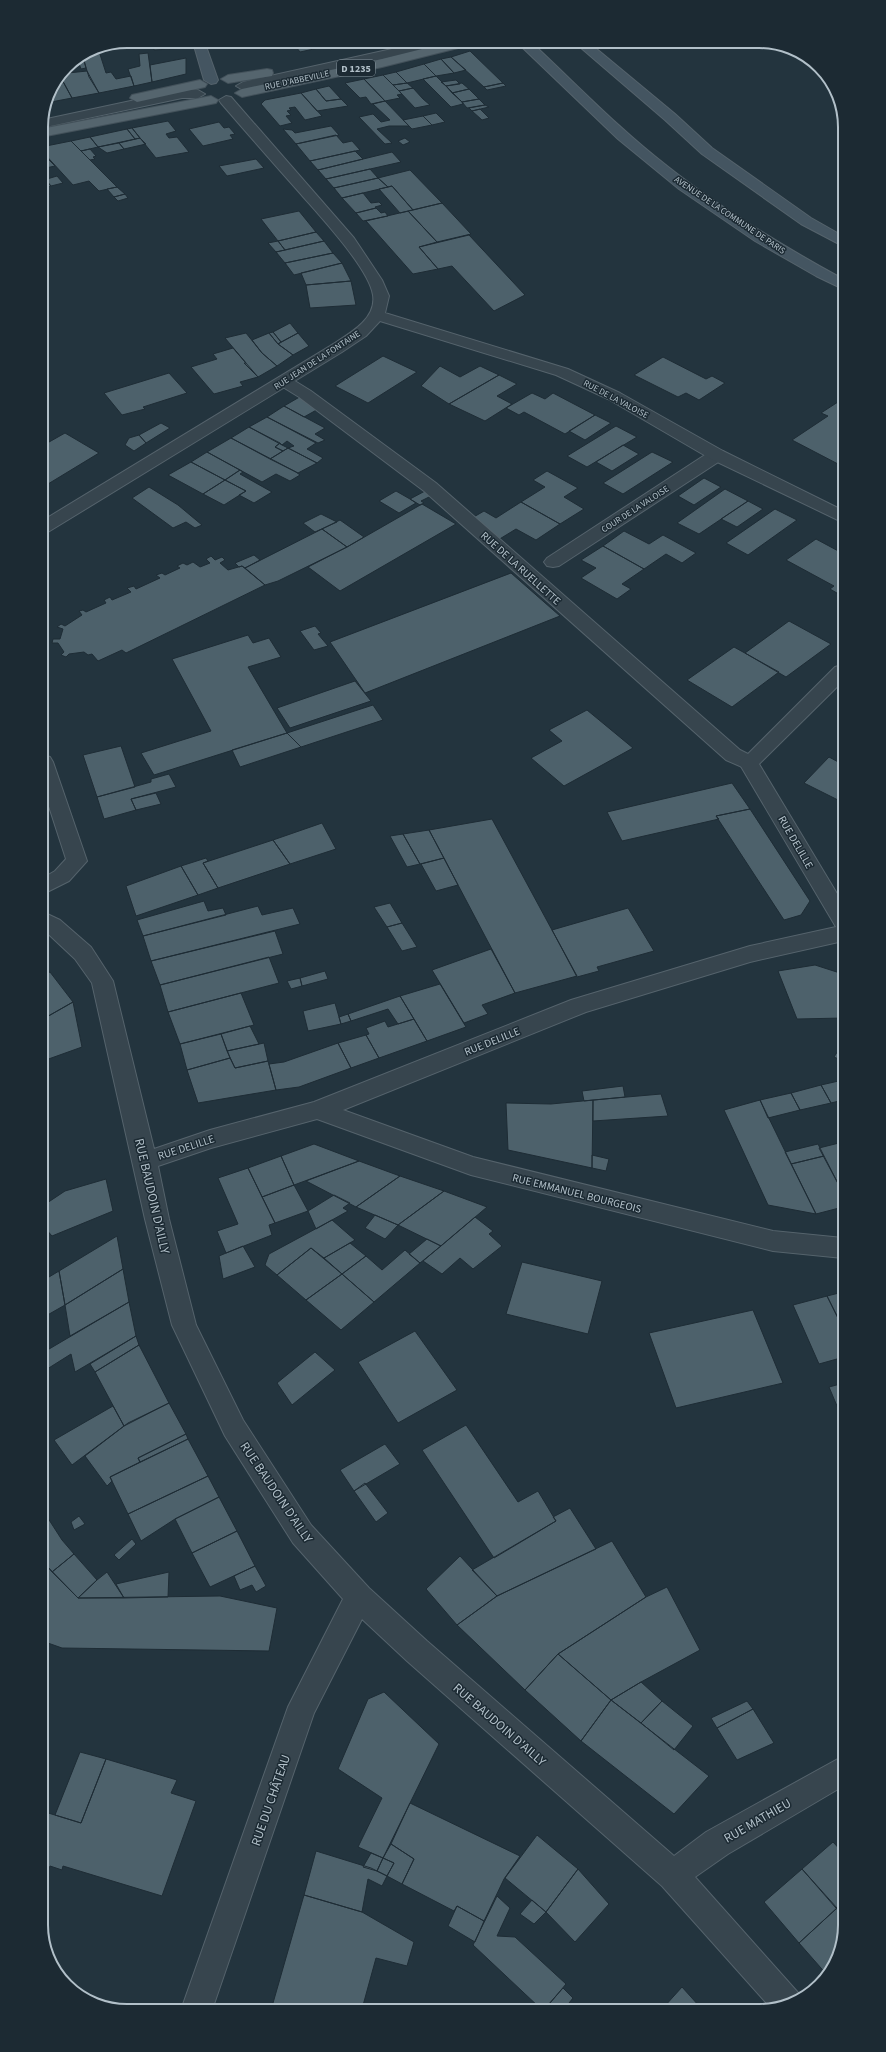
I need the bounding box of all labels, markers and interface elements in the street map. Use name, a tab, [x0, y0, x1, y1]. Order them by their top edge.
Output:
road number: D 1235	[337, 60, 375, 76]
street label: RUE D'ABBEVILLE	[264, 67, 331, 94]
street label: AVENUE DE LA COMMUNE DE PARIS	[672, 173, 788, 258]
street label: RUE JEAN DE LA FONTAINE	[272, 327, 363, 393]
street label: RUE DE LA VALOISE	[581, 377, 651, 422]
street label: COUR DE LA VALOISE	[599, 483, 672, 536]
street label: RUE DE LA RUELLETTE	[477, 528, 564, 609]
street label: RUE DELILLE	[774, 813, 817, 872]
street label: RUE DELILLE	[462, 1023, 522, 1059]
street label: RUE DELILLE	[156, 1131, 217, 1164]
street label: RUE BAUDOIN D'AILLY	[130, 1137, 174, 1257]
street label: RUE EMMANUEL BOURGEOIS	[511, 1170, 643, 1217]
street label: RUE BAUDOIN D'AILLY	[236, 1439, 317, 1547]
street label: RUE BAUDOIN D'AILLY	[449, 1679, 550, 1771]
street label: RUE DU CHÂTEAU	[247, 1752, 295, 1848]
street label: RUE MATHIEU	[720, 1794, 795, 1847]

